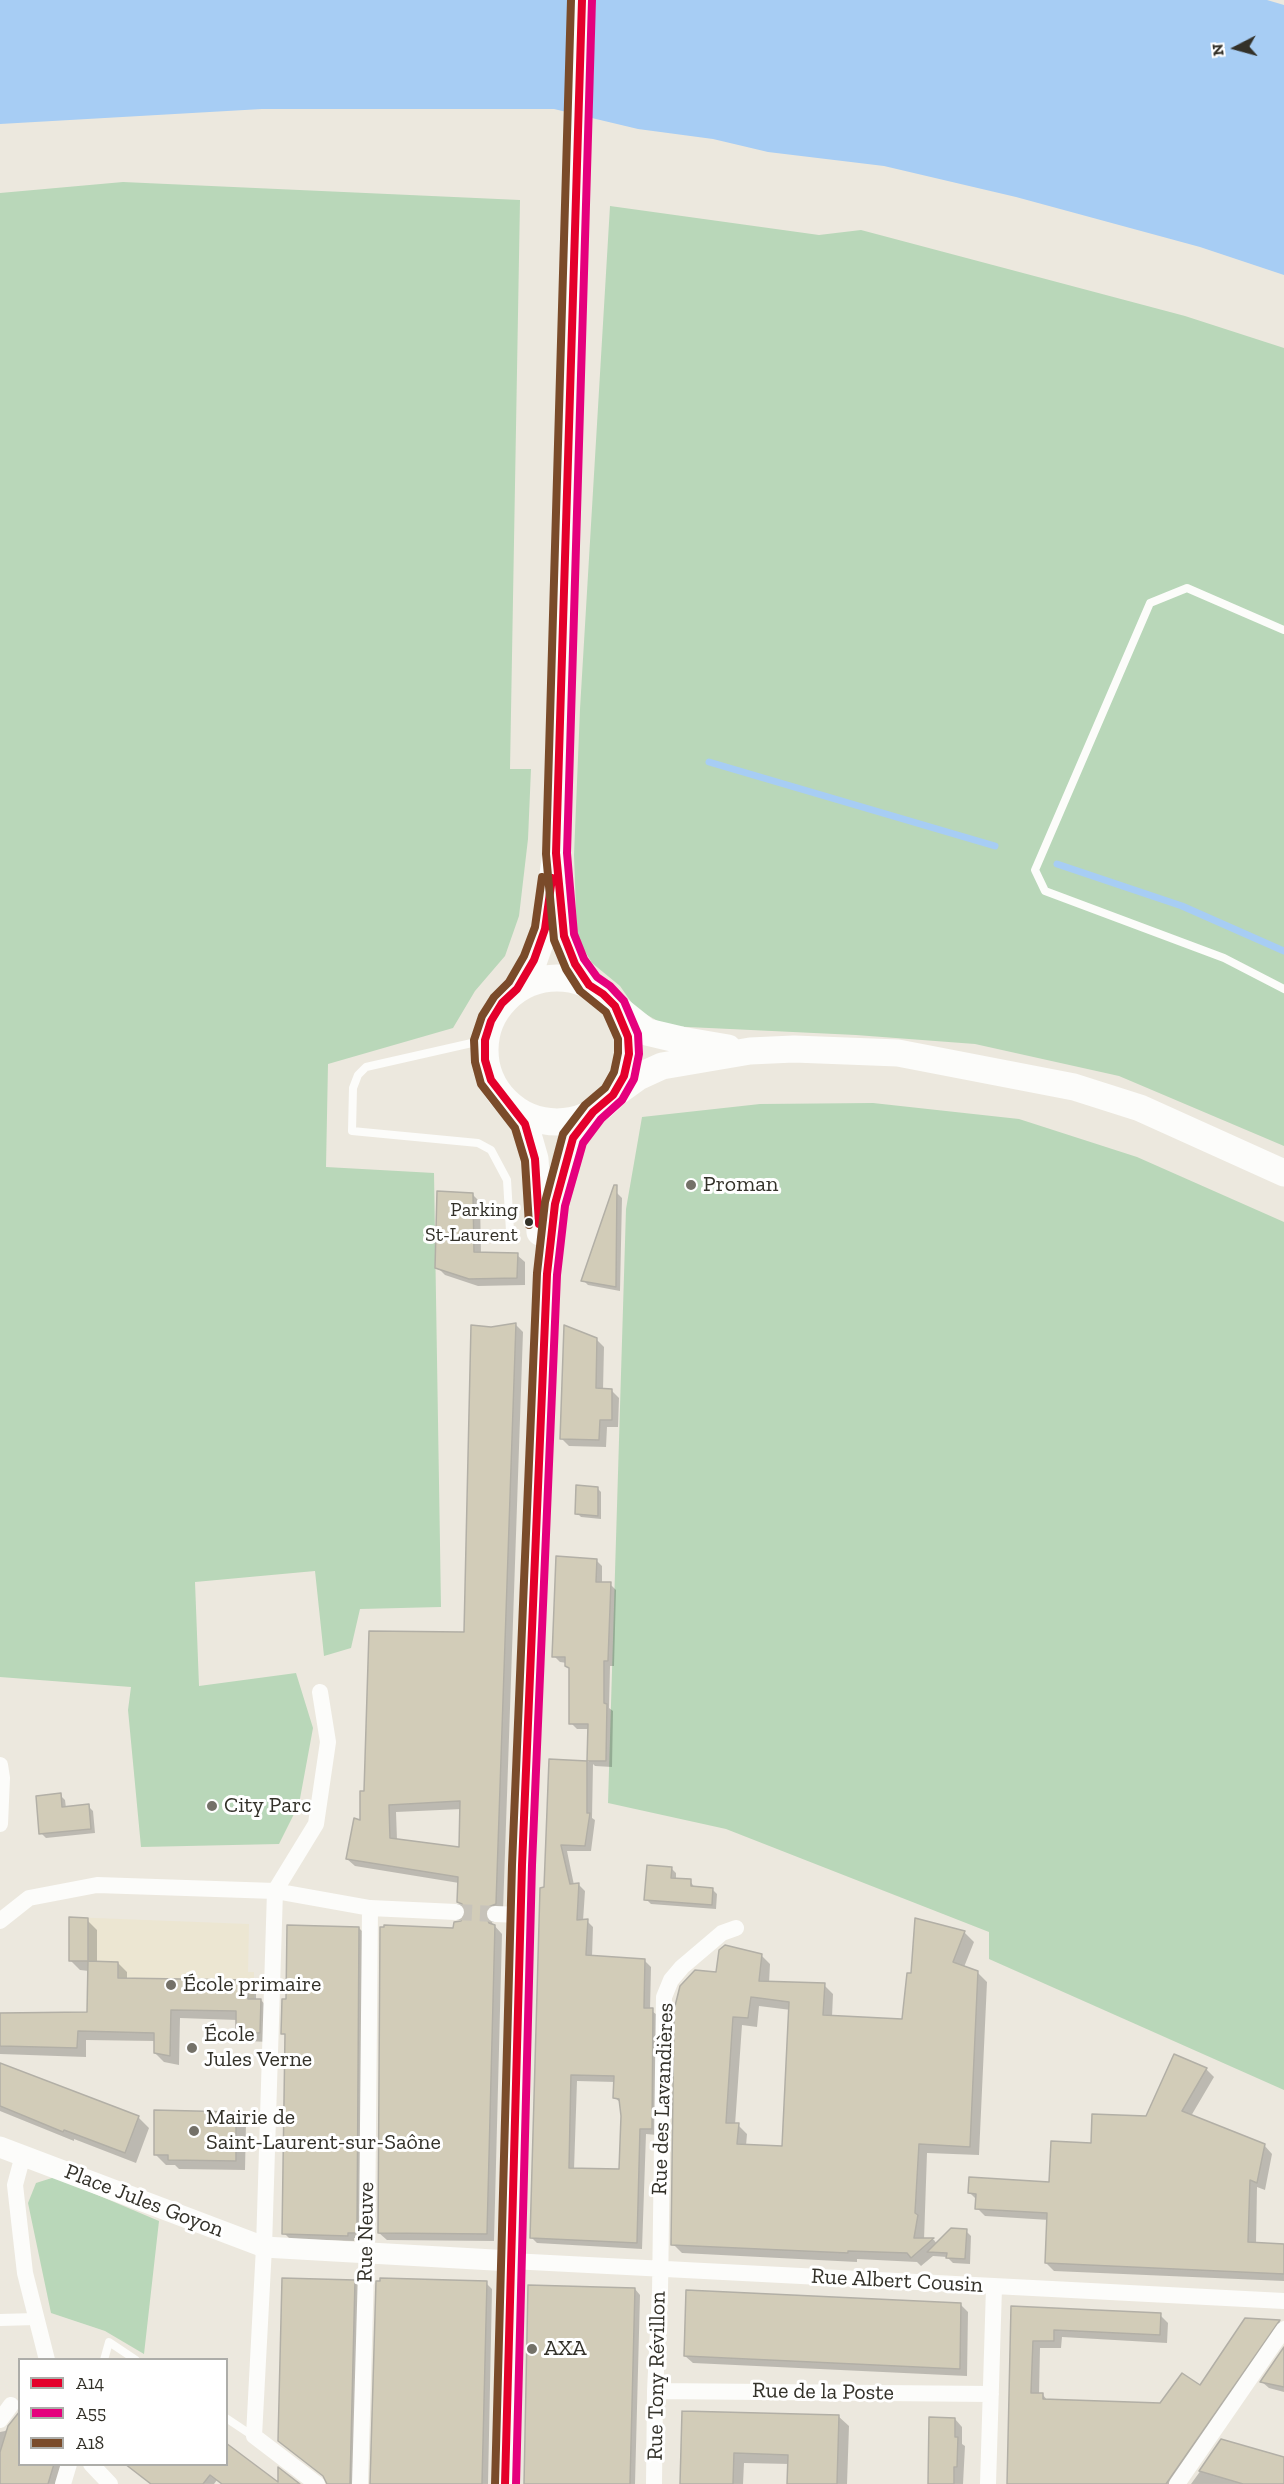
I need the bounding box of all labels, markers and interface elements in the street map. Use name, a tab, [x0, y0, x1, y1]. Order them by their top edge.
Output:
north arrow	[1206, 18, 1266, 78]
text: N	[1208, 43, 1228, 57]
place label: Proman	[703, 1172, 778, 1198]
marker: Proman	[684, 1178, 698, 1192]
place label: Parking St-Laurent	[425, 1198, 518, 1245]
marker: Parking St-Laurent	[523, 1216, 535, 1228]
place label: City Parc	[224, 1793, 311, 1819]
marker: City Parc	[205, 1799, 219, 1813]
place label: École primaire	[183, 1972, 321, 1998]
marker: École primaire	[164, 1978, 178, 1992]
street label: Rue des Lavandières	[646, 2002, 680, 2196]
place label: École Jules Verne	[204, 2022, 312, 2074]
marker: École Jules Verne	[185, 2041, 199, 2055]
place label: Mairie de Saint-Laurent-sur-Saône	[206, 2105, 441, 2156]
marker: Mairie de Saint-Laurent-sur-Saône	[187, 2124, 201, 2138]
street label: Place Jules Goyon	[61, 2159, 227, 2243]
street label: Rue Neuve	[352, 2181, 380, 2283]
street label: Rue Albert Cousin	[810, 2263, 984, 2299]
street label: Rue Tony Révillon	[642, 2291, 672, 2461]
place label: AXA	[544, 2336, 586, 2362]
marker: AXA	[525, 2342, 539, 2356]
legend	[18, 2358, 228, 2466]
text: A14	[76, 2372, 104, 2394]
street label: Rue de la Poste	[752, 2378, 894, 2406]
text: A55	[76, 2402, 106, 2424]
text: A18	[76, 2432, 104, 2454]

